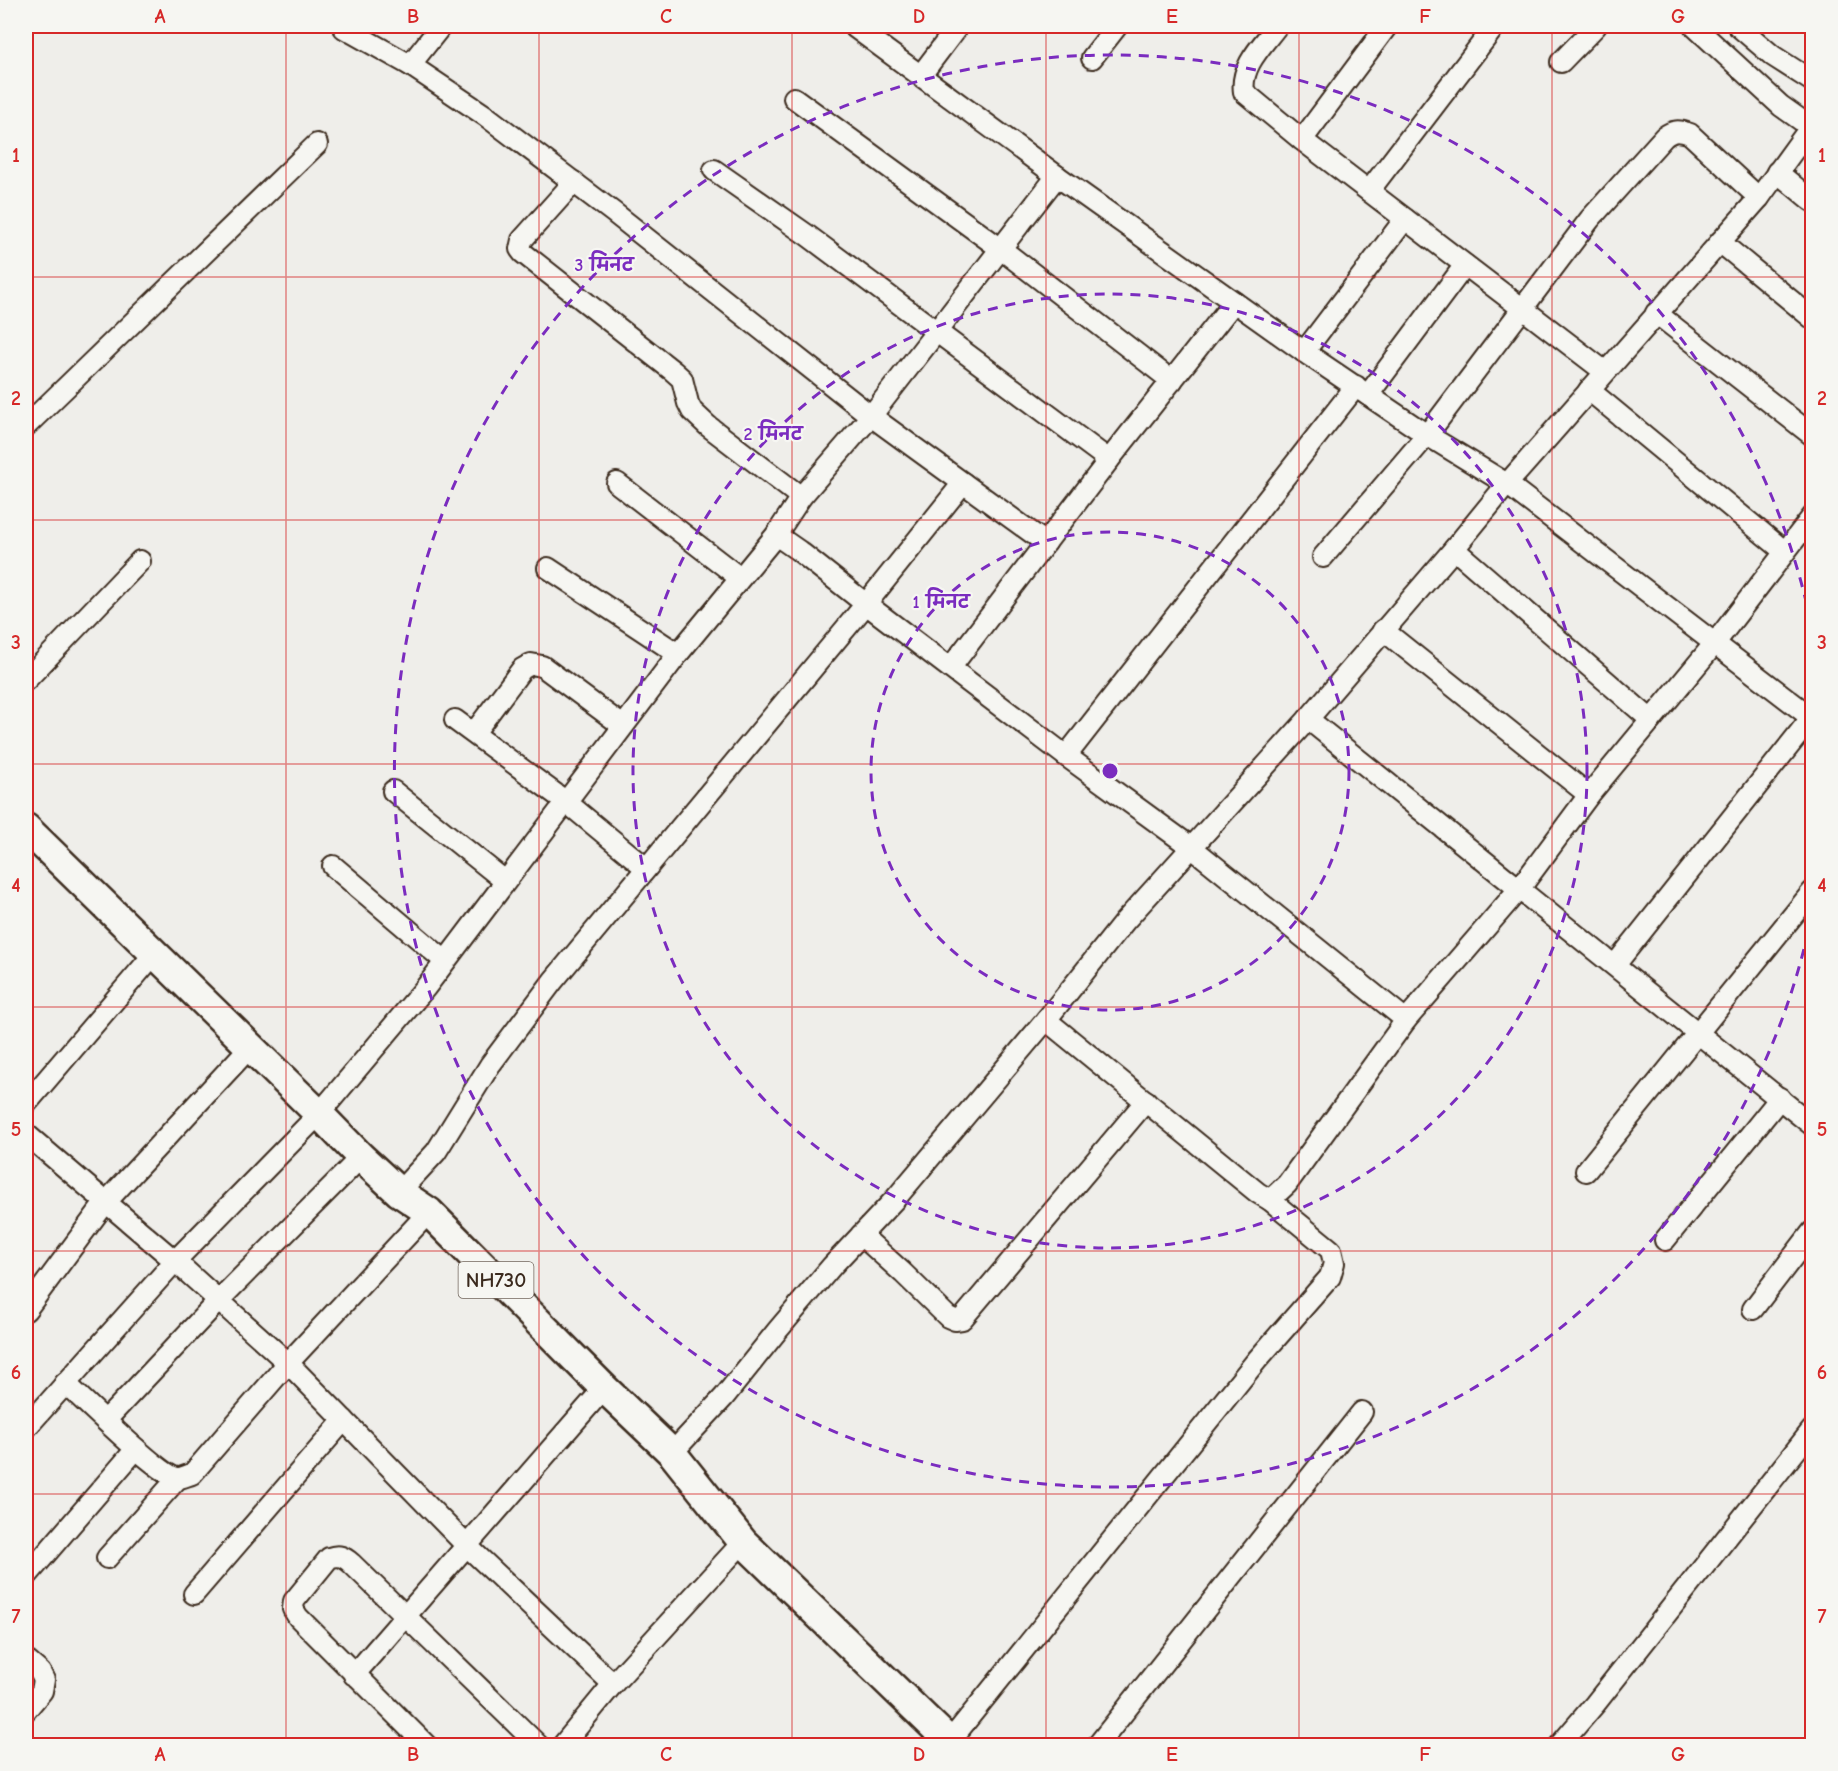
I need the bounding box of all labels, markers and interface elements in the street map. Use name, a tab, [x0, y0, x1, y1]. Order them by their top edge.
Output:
text: A	[154, 5, 166, 28]
text: B	[407, 5, 419, 28]
text: C	[660, 5, 672, 28]
text: D	[913, 5, 925, 28]
text: E	[1166, 5, 1178, 28]
text: F	[1419, 5, 1431, 28]
text: G	[1671, 5, 1685, 28]
text: 1	[12, 144, 20, 167]
text: 1	[1818, 144, 1826, 167]
text: 3 मिनट	[575, 250, 636, 276]
text: 2	[11, 387, 21, 410]
text: 2	[1817, 387, 1827, 410]
text: 2 मिनट	[743, 419, 805, 445]
text: 1 मिनट	[912, 587, 972, 613]
text: 3	[11, 631, 21, 654]
text: 3	[1817, 631, 1827, 654]
centre of rings	[1100, 761, 1120, 781]
text: 4	[11, 874, 21, 897]
text: 4	[1817, 874, 1827, 897]
text: 5	[11, 1118, 21, 1141]
text: 5	[1817, 1118, 1827, 1141]
road number: NH730	[458, 1262, 534, 1298]
text: 6	[11, 1361, 21, 1384]
text: 6	[1817, 1361, 1827, 1384]
text: 7	[12, 1605, 21, 1628]
text: 7	[1818, 1605, 1827, 1628]
text: A	[154, 1743, 166, 1766]
text: B	[407, 1743, 419, 1766]
text: C	[660, 1743, 672, 1766]
text: D	[913, 1743, 925, 1766]
text: E	[1166, 1743, 1178, 1766]
text: F	[1419, 1743, 1431, 1766]
text: G	[1671, 1743, 1685, 1766]

